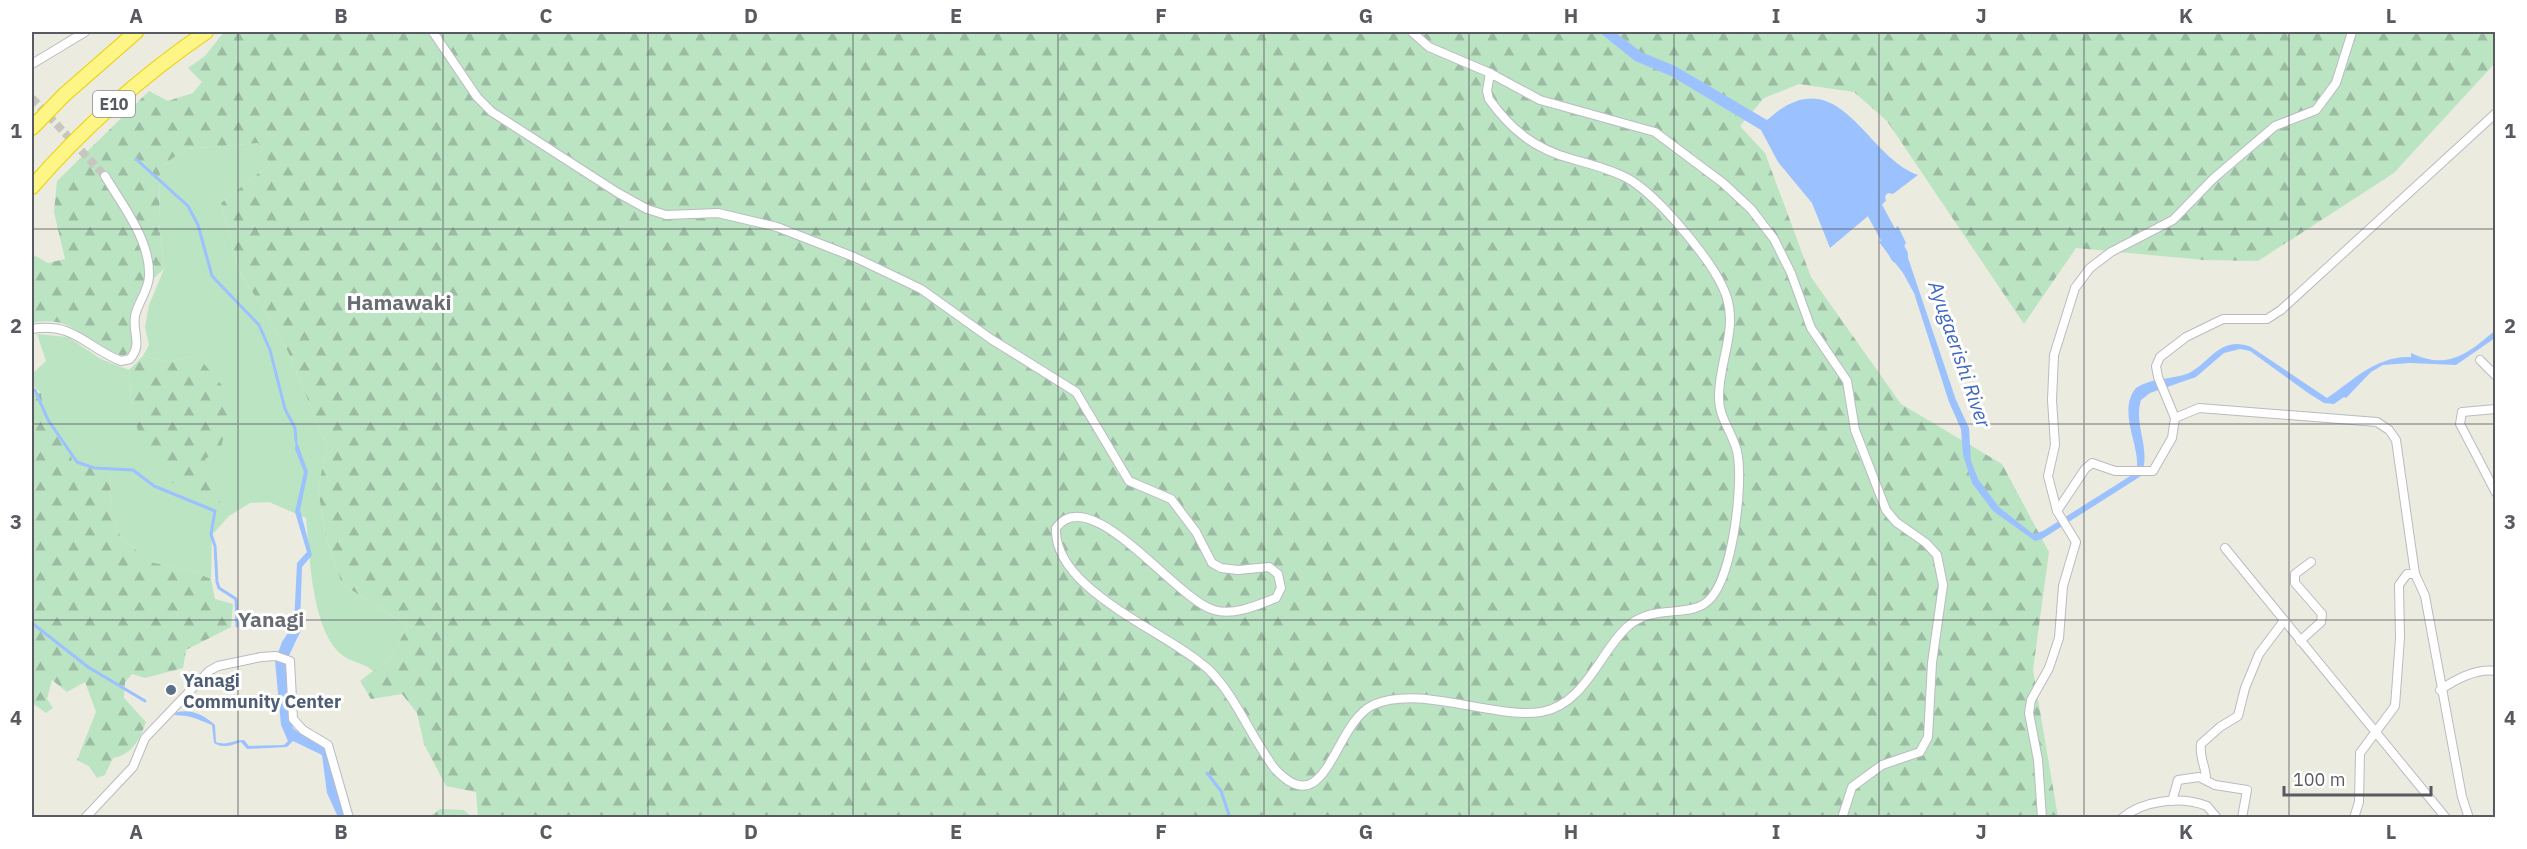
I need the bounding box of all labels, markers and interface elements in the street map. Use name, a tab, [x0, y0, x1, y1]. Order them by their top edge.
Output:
text: A	[129, 2, 143, 29]
text: B	[334, 2, 348, 29]
text: C	[539, 2, 553, 29]
text: D	[744, 2, 758, 29]
text: E	[950, 2, 962, 29]
text: F	[1155, 2, 1167, 29]
text: G	[1359, 2, 1373, 29]
text: H	[1564, 2, 1578, 29]
text: I	[1772, 2, 1780, 29]
text: J	[1975, 2, 1987, 29]
text: K	[2179, 2, 2193, 29]
text: L	[2386, 2, 2396, 29]
road number: E10	[93, 91, 135, 117]
text: 1	[10, 117, 22, 144]
text: 1	[2504, 117, 2516, 144]
water label: Ayugaerishi River	[1922, 276, 1998, 432]
district label: Hamawaki	[346, 288, 452, 316]
text: 2	[10, 312, 22, 339]
text: 2	[2504, 312, 2516, 339]
text: 3	[10, 508, 22, 535]
text: 3	[2504, 508, 2516, 535]
district label: Yanagi	[238, 605, 304, 633]
place label: Yanagi Community Center	[183, 669, 341, 713]
marker: Yanagi Community Center	[164, 683, 178, 697]
text: 4	[10, 704, 22, 731]
text: 4	[2504, 704, 2516, 731]
scale bar	[2284, 759, 2431, 797]
text: 100 m	[2293, 768, 2345, 791]
text: A	[129, 818, 143, 845]
text: B	[334, 818, 348, 845]
text: C	[539, 818, 553, 845]
text: D	[744, 818, 758, 845]
text: E	[950, 818, 962, 845]
text: F	[1155, 818, 1167, 845]
text: G	[1359, 818, 1373, 845]
text: H	[1564, 818, 1578, 845]
text: I	[1772, 818, 1780, 845]
text: J	[1975, 818, 1987, 845]
text: K	[2179, 818, 2193, 845]
text: L	[2386, 818, 2396, 845]

